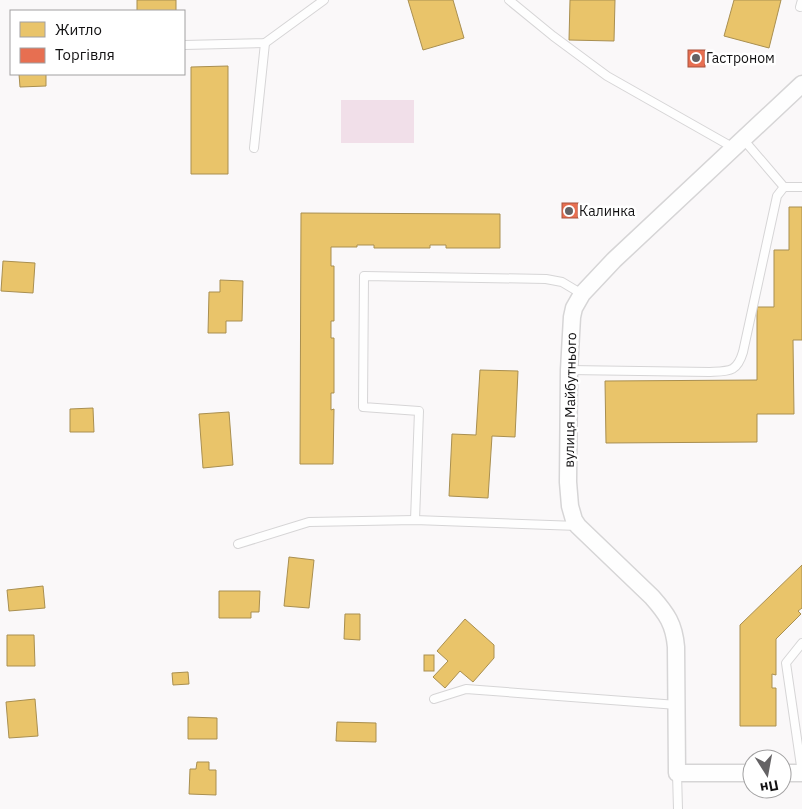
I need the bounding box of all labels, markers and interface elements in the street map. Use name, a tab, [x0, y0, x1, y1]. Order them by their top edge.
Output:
legend	[10, 10, 185, 75]
text: Житло	[55, 20, 102, 39]
text: Торгівля	[55, 45, 115, 64]
place label: Гастроном	[706, 49, 775, 67]
marker: Гастроном	[690, 52, 702, 64]
place label: Калинка	[579, 202, 636, 220]
marker: Калинка	[563, 205, 575, 217]
street label: вулиця Майбутнього	[560, 332, 580, 468]
north arrow	[742, 749, 792, 799]
text: Пн	[759, 776, 780, 797]

